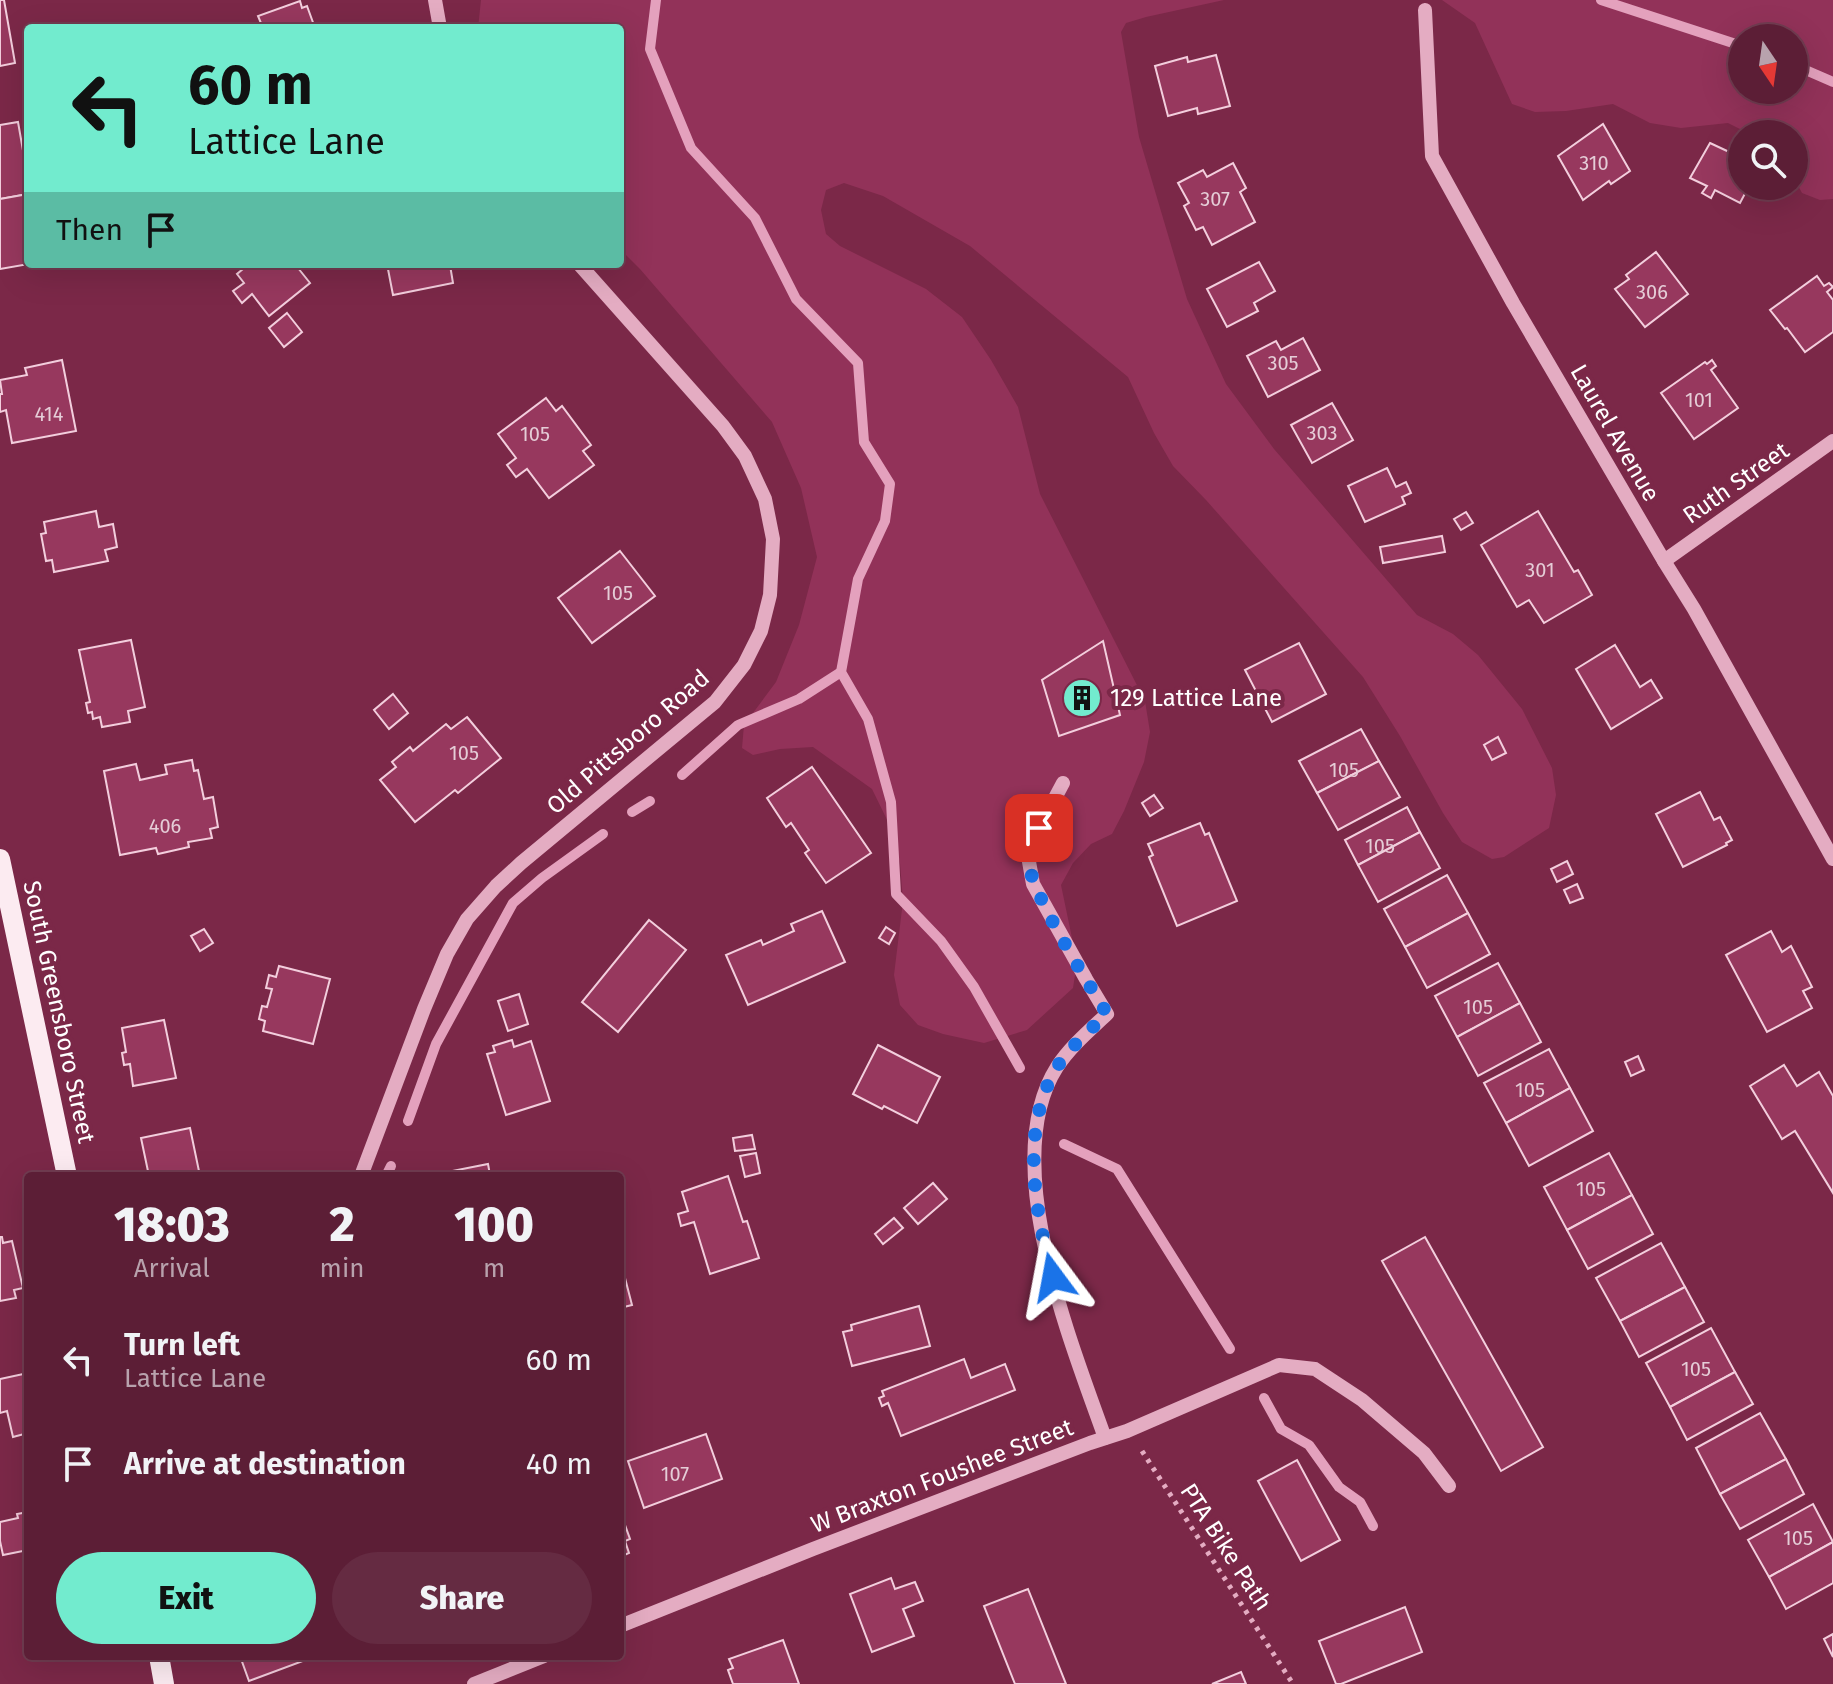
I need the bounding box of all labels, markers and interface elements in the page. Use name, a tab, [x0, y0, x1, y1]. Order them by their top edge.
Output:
north arrow	[1728, 24, 1808, 104]
map controls	[1728, 24, 1808, 200]
text: 60 m	[188, 52, 313, 119]
icon: left	[56, 56, 160, 160]
text: Lattice Lane	[188, 120, 385, 164]
button: search	[1728, 120, 1808, 200]
house number: 310	[1579, 151, 1609, 175]
house number: 307	[1200, 187, 1230, 211]
icon: arrive	[139, 208, 183, 252]
text: Then	[56, 212, 123, 248]
house number: 306	[1636, 280, 1668, 304]
house number: 305	[1267, 351, 1299, 375]
street label: Laurel Avenue	[1565, 360, 1665, 506]
house number: 101	[1685, 388, 1713, 412]
house number: 414	[35, 402, 64, 426]
house number: 303	[1307, 421, 1337, 445]
house number: 105	[520, 422, 550, 446]
street label: Ruth Street	[1678, 436, 1795, 530]
house number: 301	[1525, 558, 1555, 582]
house number: 105	[603, 581, 633, 605]
street label: Old Pittsboro Road	[541, 664, 715, 820]
building icon: 129 Lattice Lane	[1061, 677, 1103, 719]
place label: 129 Lattice Lane	[1110, 684, 1282, 712]
house number: 105	[449, 741, 479, 765]
house number: 105	[1329, 758, 1359, 782]
pin	[1005, 794, 1073, 862]
icon: arrive	[1017, 806, 1061, 850]
house number: 406	[149, 814, 181, 838]
house number: 105	[1365, 834, 1395, 858]
street label: South Greensboro Street	[17, 878, 101, 1146]
house number: 105	[1463, 995, 1493, 1019]
house number: 105	[1515, 1078, 1545, 1102]
house number: 105	[1576, 1177, 1606, 1201]
text: 18:03	[114, 1196, 230, 1254]
text: 2	[329, 1196, 355, 1254]
text: 100	[454, 1196, 534, 1254]
position arrow	[1011, 1235, 1095, 1319]
text: Arrival	[134, 1253, 210, 1284]
text: min	[320, 1253, 364, 1284]
text: m	[483, 1253, 505, 1284]
text: Turn left	[124, 1327, 240, 1363]
icon: left	[56, 1338, 100, 1382]
text: 60 m	[526, 1342, 592, 1378]
house number: 105	[1681, 1357, 1711, 1381]
text: Lattice Lane	[124, 1363, 266, 1394]
street label: W Braxton Foushee Street	[807, 1413, 1077, 1539]
icon: arrive	[56, 1442, 100, 1486]
text: Arrive at destination	[124, 1446, 406, 1482]
text: 40 m	[526, 1446, 592, 1482]
house number: 107	[661, 1462, 689, 1486]
street label: PTA Bike Path	[1175, 1478, 1277, 1616]
house number: 105	[1783, 1526, 1813, 1550]
button: Exit	[56, 1552, 316, 1644]
button: Share	[332, 1552, 592, 1644]

